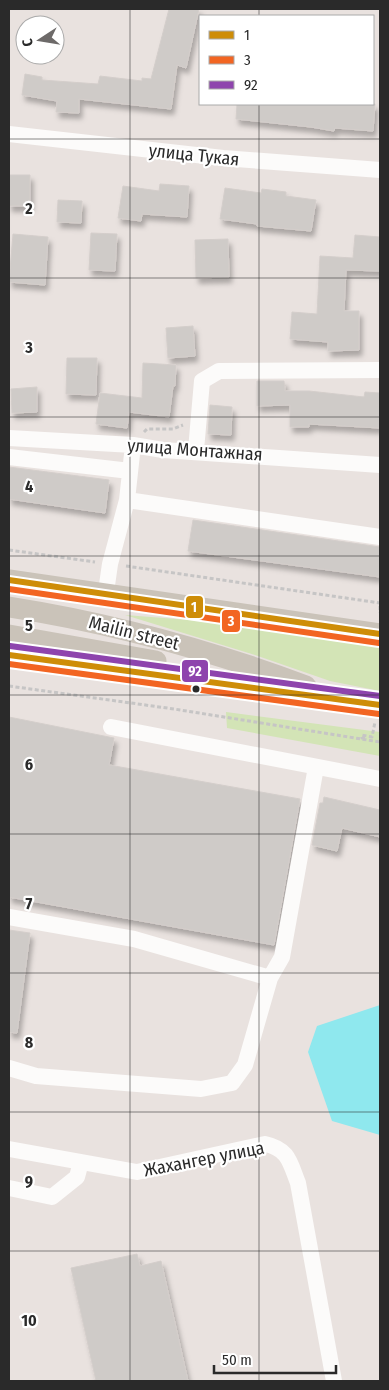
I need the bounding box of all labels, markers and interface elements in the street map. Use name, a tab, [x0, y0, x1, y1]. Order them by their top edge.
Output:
north arrow	[15, 15, 65, 65]
legend	[199, 15, 374, 105]
text: 1	[244, 26, 250, 44]
text: С	[19, 37, 37, 48]
text: 3	[244, 51, 251, 69]
text: 92	[244, 76, 258, 94]
street label: улица Тукая	[148, 139, 240, 171]
text: 2	[24, 199, 33, 218]
text: 3	[24, 338, 33, 357]
street label: улица Монтажная	[127, 434, 263, 466]
text: 4	[25, 477, 33, 496]
line badge: 1	[185, 595, 204, 619]
text: 1	[191, 599, 197, 616]
line badge: 3	[221, 609, 241, 633]
street label: Mailin street	[87, 611, 181, 655]
text: 3	[227, 613, 235, 630]
text: 5	[25, 616, 33, 635]
line badge: 92	[181, 659, 209, 683]
text: 92	[188, 663, 202, 680]
unlabelled marker	[191, 684, 201, 694]
text: 6	[25, 755, 33, 774]
text: 7	[26, 894, 33, 913]
text: 8	[25, 1033, 34, 1052]
street label: Жахангер улица	[142, 1136, 266, 1181]
text: 9	[25, 1172, 33, 1191]
text: 10	[21, 1311, 37, 1330]
scale bar	[214, 1342, 336, 1374]
text: 50 m	[222, 1351, 252, 1369]

